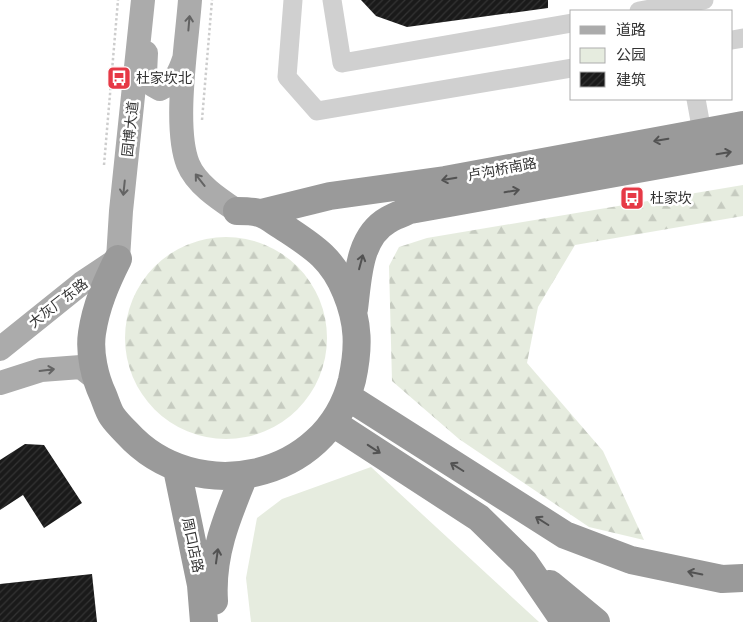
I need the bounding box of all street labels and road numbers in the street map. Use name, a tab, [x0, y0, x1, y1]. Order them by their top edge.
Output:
street label: 园博大道	[119, 100, 142, 158]
street label: 卢沟桥南路	[466, 154, 538, 185]
street label: 大灰厂东路	[25, 275, 91, 332]
street label: 周口店路	[178, 516, 207, 574]

